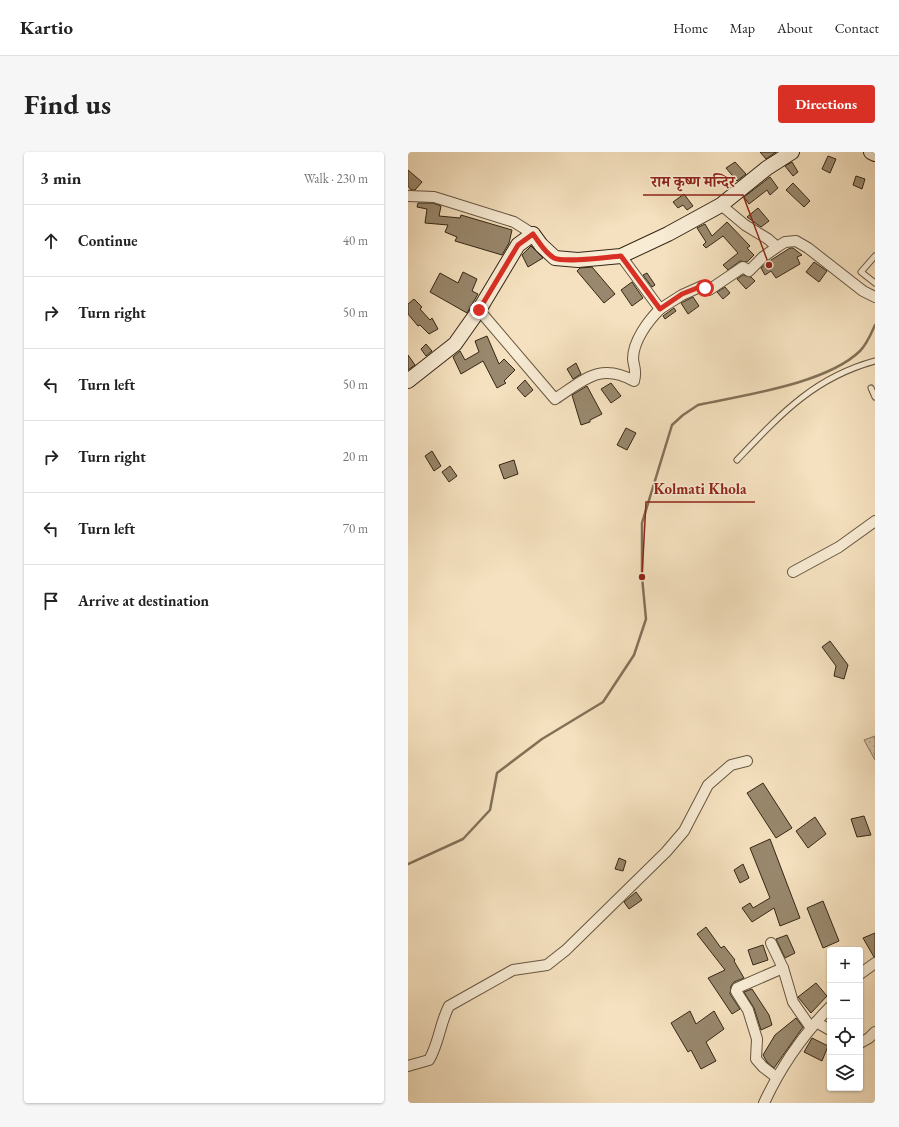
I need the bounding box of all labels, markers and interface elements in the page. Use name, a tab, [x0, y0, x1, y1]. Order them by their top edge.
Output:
text: Kartio	[20, 15, 73, 40]
text: Home	[673, 19, 708, 37]
text: Map	[730, 19, 755, 37]
text: About	[777, 19, 813, 37]
text: Contact	[835, 19, 879, 37]
button: Directions	[778, 85, 875, 123]
text: Find us	[24, 86, 111, 122]
text: 3 min	[40, 167, 81, 189]
callout: राम कृष्ण मन्दिर	[643, 168, 743, 195]
text: Walk · 230 m	[304, 170, 368, 187]
text: राम कृष्ण मन्दिर	[650, 172, 737, 192]
icon: ahead	[40, 230, 62, 252]
text: Continue	[78, 231, 138, 250]
text: 40 m	[343, 232, 368, 249]
route start	[696, 279, 714, 297]
route end	[470, 301, 488, 319]
icon: right	[40, 302, 62, 324]
text: Turn right	[78, 303, 146, 322]
text: 50 m	[343, 304, 368, 321]
icon: left	[40, 374, 62, 396]
text: Turn left	[78, 375, 135, 394]
text: 50 m	[343, 376, 368, 393]
icon: right	[40, 446, 62, 468]
text: Turn right	[78, 447, 146, 466]
text: 20 m	[343, 448, 368, 465]
callout: Kolmati Khola	[646, 475, 755, 502]
text: Kolmati Khola	[653, 479, 747, 498]
icon: left	[40, 518, 62, 540]
text: Turn left	[78, 519, 135, 538]
text: 70 m	[343, 520, 368, 537]
icon: arrive	[40, 590, 62, 612]
text: Arrive at destination	[78, 591, 209, 610]
map controls	[827, 947, 863, 1091]
button: +	[827, 947, 863, 983]
button: −	[827, 983, 863, 1019]
button: locate	[827, 1019, 863, 1055]
button: layers	[827, 1055, 863, 1091]

